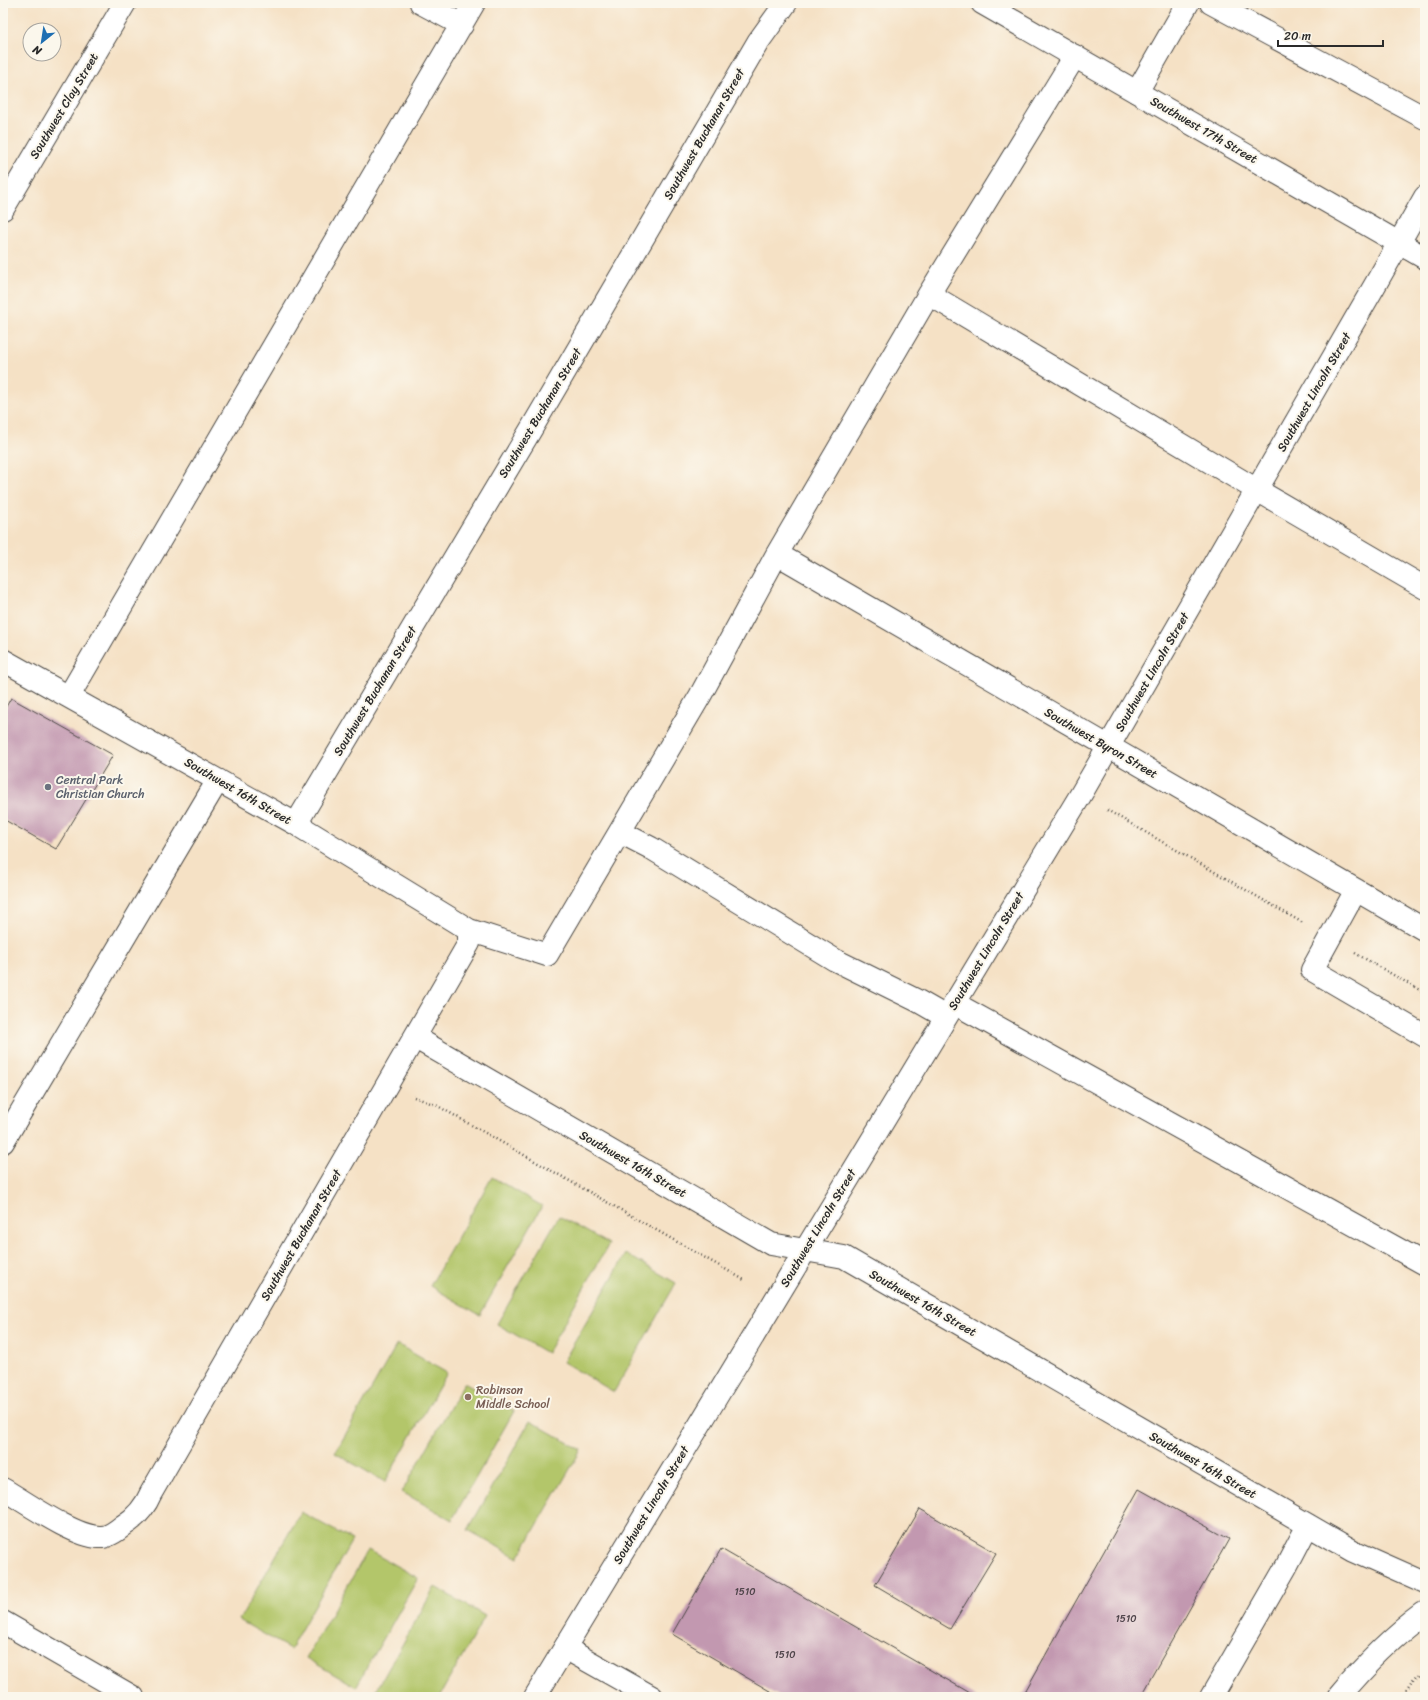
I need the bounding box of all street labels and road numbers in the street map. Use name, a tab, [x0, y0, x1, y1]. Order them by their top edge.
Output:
street label: Southwest Clay Street	[23, 49, 105, 163]
street label: Southwest Buchanan Street	[657, 63, 751, 204]
street label: Southwest 17th Street	[1146, 90, 1262, 170]
street label: Southwest Lincoln Street	[1271, 327, 1358, 456]
street label: Southwest Buchanan Street	[492, 343, 588, 482]
street label: Southwest Lincoln Street	[1109, 607, 1196, 736]
street label: Southwest Buchanan Street	[327, 621, 423, 760]
street label: Southwest Byron Street	[1040, 701, 1162, 785]
street label: Southwest 16th Street	[180, 751, 296, 831]
street label: Southwest Lincoln Street	[942, 887, 1031, 1015]
street label: Southwest 16th Street	[575, 1124, 691, 1204]
street label: Southwest Buchanan Street	[254, 1164, 348, 1305]
street label: Southwest Lincoln Street	[774, 1164, 863, 1292]
street label: Southwest 16th Street	[865, 1263, 981, 1343]
street label: Southwest 16th Street	[1145, 1425, 1261, 1505]
street label: Southwest Lincoln Street	[607, 1441, 696, 1569]

